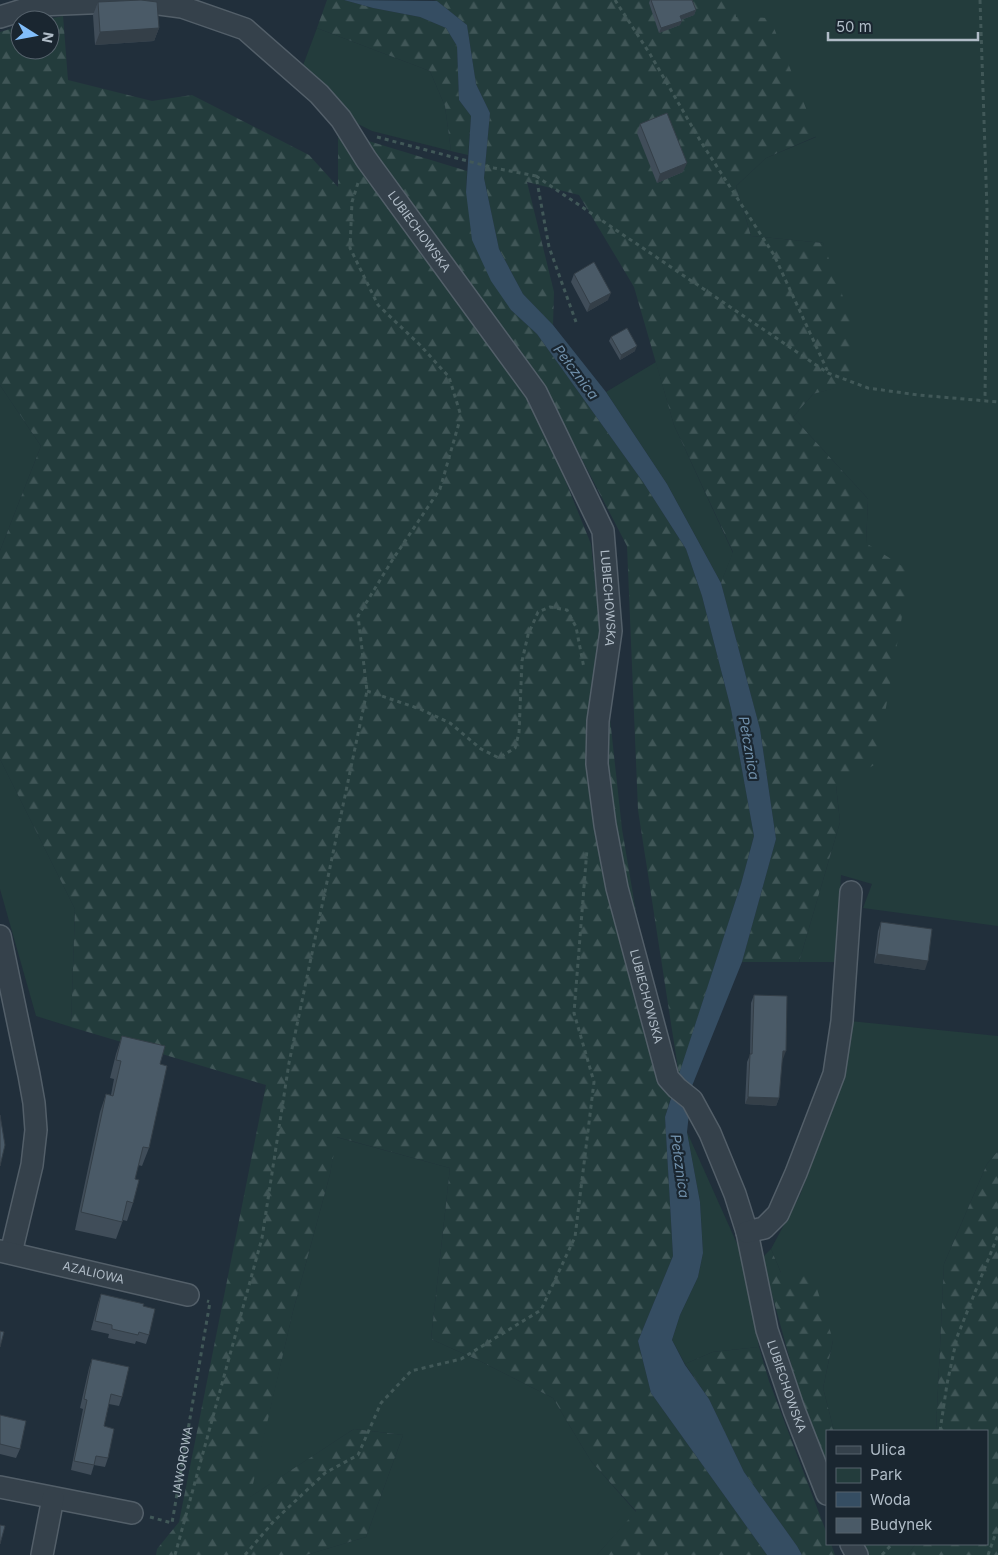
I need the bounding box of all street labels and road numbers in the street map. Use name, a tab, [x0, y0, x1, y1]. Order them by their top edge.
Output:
street label: LUBIECHOWSKA	[385, 188, 454, 275]
street label: LUBIECHOWSKA	[598, 549, 619, 647]
street label: LUBIECHOWSKA	[627, 948, 666, 1045]
street label: AZALIOWA	[61, 1258, 126, 1287]
street label: LUBIECHOWSKA	[764, 1338, 810, 1434]
street label: JAWOROWA	[169, 1425, 196, 1498]

